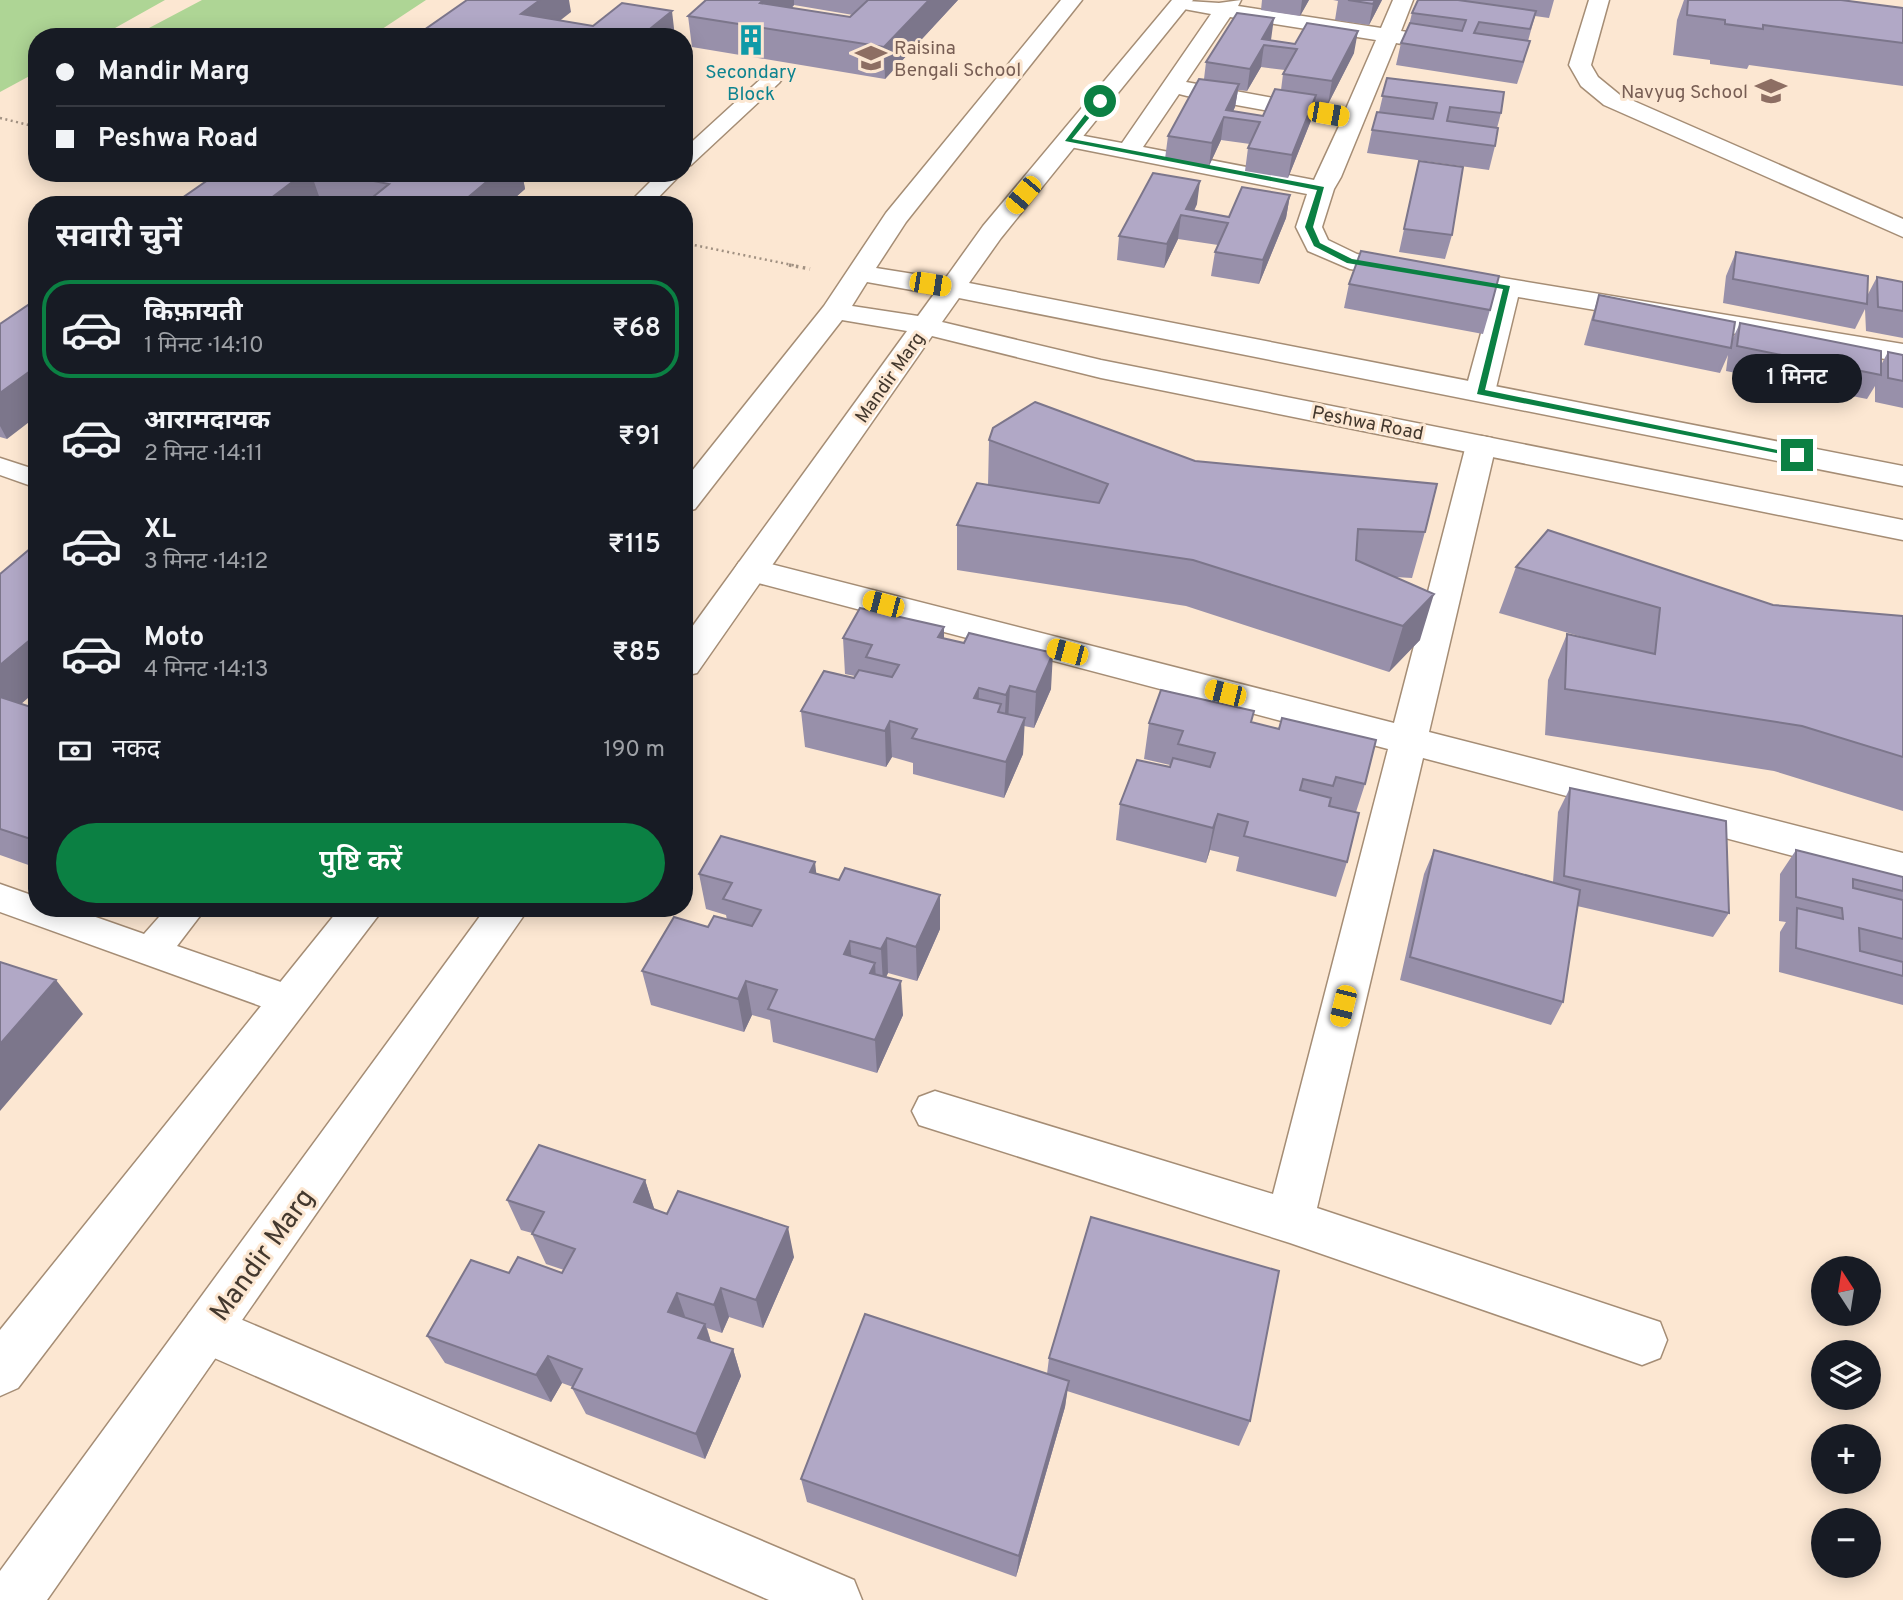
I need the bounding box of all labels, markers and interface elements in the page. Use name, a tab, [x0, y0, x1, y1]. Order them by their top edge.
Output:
building icon: Secondary Block	[734, 23, 768, 57]
place label: Raisina Bengali School	[894, 37, 1021, 83]
school or university icon: Raisina Bengali School	[854, 41, 888, 75]
text: Mandir Marg	[98, 56, 250, 89]
place label: Secondary Block	[705, 61, 797, 107]
school or university icon: Navyug School	[1754, 74, 1788, 108]
place label: Navyug School	[1621, 81, 1748, 105]
route start	[1084, 85, 1116, 117]
car	[1306, 100, 1351, 128]
text: Peshwa Road	[98, 123, 258, 156]
car	[1002, 172, 1045, 218]
text: सवारी चुनें	[56, 218, 182, 258]
car	[908, 270, 953, 298]
text: किफ़ायती	[144, 297, 243, 330]
icon: car	[60, 298, 123, 361]
text: ₹68	[612, 313, 661, 346]
street label: Mandir Marg	[850, 328, 931, 428]
text: 1 मिनट · 14:10	[144, 332, 264, 361]
callout: 1 मिनट	[1732, 354, 1862, 402]
text: 1 मिनट	[1766, 364, 1828, 393]
street label: Peshwa Road	[1310, 401, 1426, 447]
text: आरामदायक	[144, 405, 270, 438]
icon: car	[60, 406, 123, 469]
text: ₹91	[618, 421, 661, 454]
route end	[1781, 439, 1813, 471]
text: 2 मिनट · 14:11	[144, 440, 263, 469]
icon: car	[60, 514, 123, 577]
text: XL	[144, 514, 176, 547]
text: ₹115	[608, 529, 661, 562]
text: 3 मिनट · 14:12	[144, 548, 268, 577]
car	[860, 588, 907, 620]
icon: car	[60, 622, 123, 685]
text: Moto	[144, 622, 204, 655]
car	[1044, 636, 1091, 668]
text: ₹85	[612, 637, 661, 670]
text: 4 मिनट · 14:13	[144, 656, 269, 685]
car	[1203, 678, 1248, 708]
icon: cash	[56, 732, 94, 770]
text: नकद	[112, 734, 160, 767]
text: 190 m	[603, 736, 665, 765]
button: पुष्टि करें	[56, 823, 665, 903]
car	[1328, 983, 1359, 1029]
street label: Mandir Marg	[203, 1182, 324, 1329]
north arrow	[1811, 1256, 1881, 1326]
map controls	[1811, 1256, 1881, 1578]
button: layers	[1811, 1340, 1881, 1410]
button: +	[1811, 1424, 1881, 1494]
button: −	[1811, 1508, 1881, 1578]

